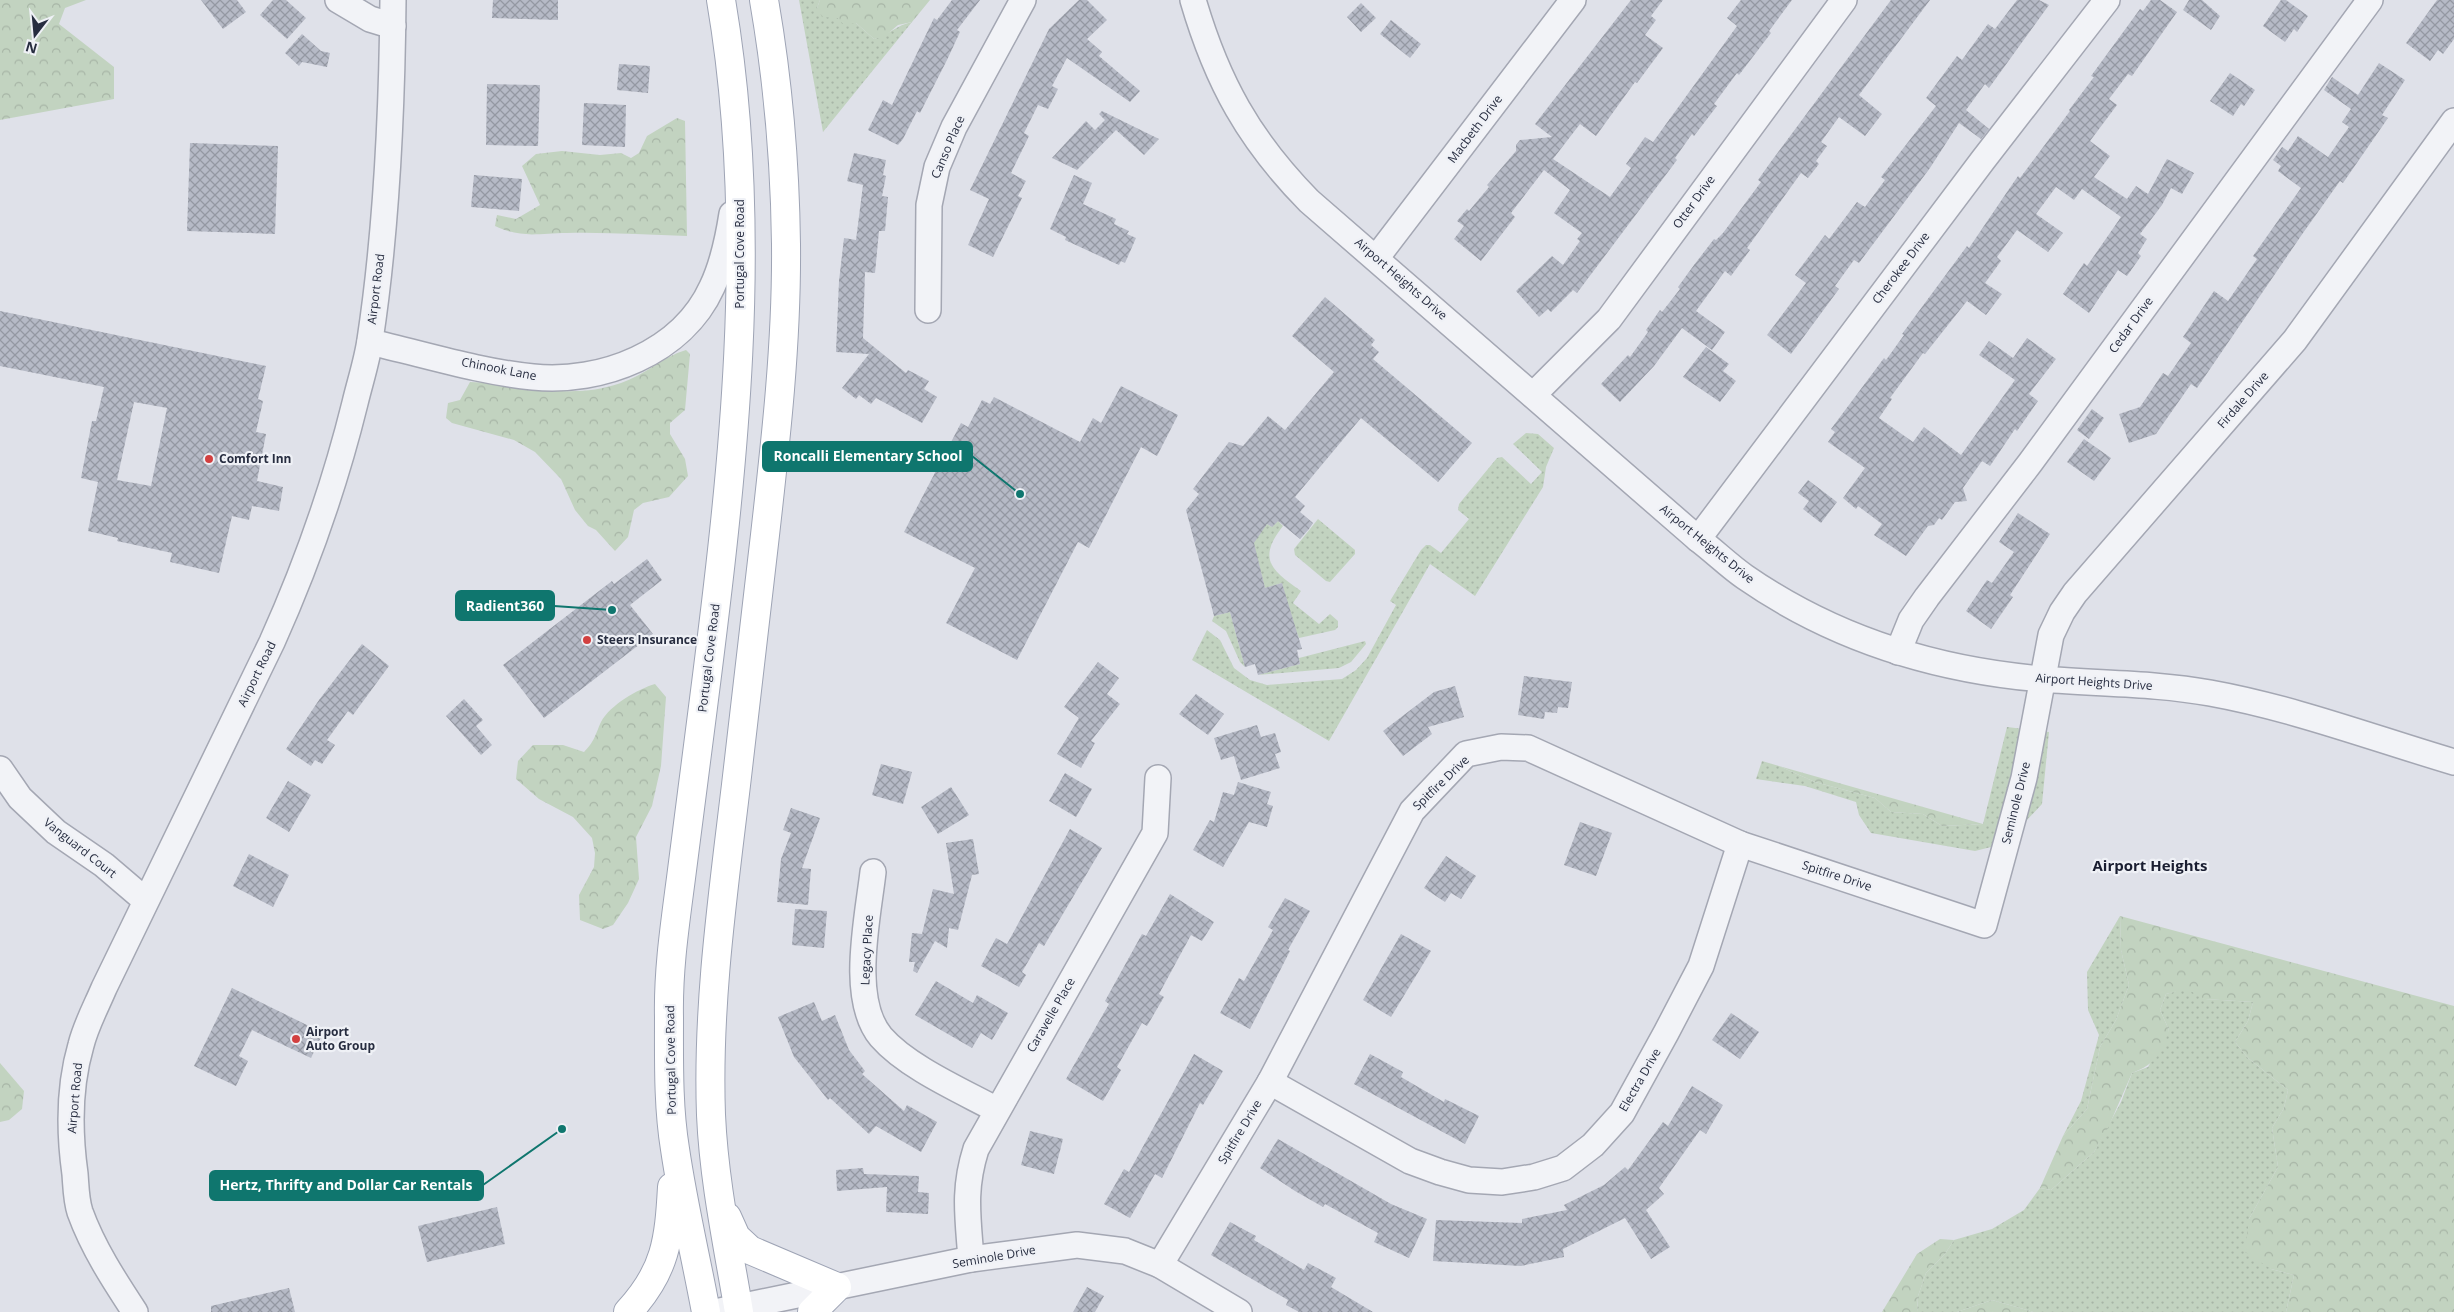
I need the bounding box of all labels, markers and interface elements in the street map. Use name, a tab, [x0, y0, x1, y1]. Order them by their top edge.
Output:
north arrow	[10, 10, 60, 60]
text: N	[23, 37, 39, 59]
street label: Macbeth Drive	[1443, 91, 1506, 166]
street label: Canso Place	[927, 112, 969, 181]
street label: Otter Drive	[1668, 171, 1719, 232]
street label: Portugal Cove Road	[731, 199, 748, 309]
street label: Cherokee Drive	[1868, 228, 1933, 307]
street label: Airport Heights Drive	[1351, 234, 1451, 324]
street label: Airport Road	[363, 253, 388, 325]
street label: Cedar Drive	[2104, 293, 2157, 356]
street label: Chinook Lane	[460, 353, 538, 384]
street label: Firdale Drive	[2213, 367, 2272, 432]
callout: Roncalli Elementary School	[763, 442, 972, 471]
text: Roncalli Elementary School	[773, 446, 963, 465]
place label: Comfort Inn	[219, 450, 291, 467]
marker: Comfort Inn	[203, 453, 215, 465]
street label: Airport Heights Drive	[1656, 500, 1758, 587]
callout: Radient360	[456, 591, 554, 620]
text: Radient360	[466, 596, 544, 615]
street label: Portugal Cove Road	[693, 603, 724, 713]
place label: Steers Insurance	[597, 631, 697, 648]
marker: Steers Insurance	[581, 634, 593, 646]
street label: Airport Road	[233, 638, 280, 709]
street label: Airport Heights Drive	[2035, 669, 2153, 694]
street label: Spitfire Drive	[1409, 751, 1473, 814]
street label: Seminole Drive	[1997, 760, 2034, 846]
street label: Vanguard Court	[40, 814, 120, 882]
district label: Airport Heights	[2093, 855, 2207, 875]
street label: Spitfire Drive	[1800, 856, 1874, 895]
street label: Legacy Place	[856, 914, 877, 986]
street label: Caravelle Place	[1022, 974, 1079, 1055]
street label: Portugal Cove Road	[661, 1005, 680, 1115]
place label: Airport Auto Group	[306, 1023, 375, 1054]
marker: Airport Auto Group	[290, 1033, 302, 1045]
street label: Electra Drive	[1615, 1045, 1665, 1115]
street label: Airport Road	[63, 1062, 86, 1134]
street label: Spitfire Drive	[1214, 1096, 1266, 1167]
callout: Hertz, Thrifty and Dollar Car Rentals	[210, 1171, 483, 1200]
text: Hertz, Thrifty and Dollar Car Rentals	[220, 1175, 473, 1194]
street label: Seminole Drive	[951, 1241, 1037, 1272]

